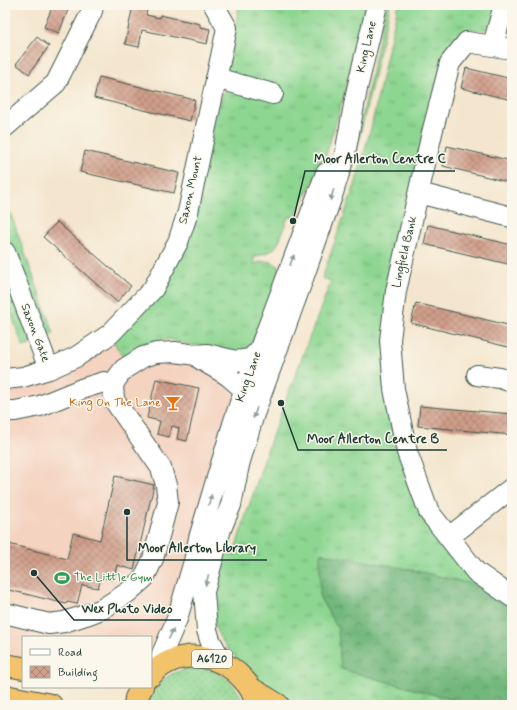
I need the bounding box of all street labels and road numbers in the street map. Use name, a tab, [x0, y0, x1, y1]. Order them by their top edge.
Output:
street label: King Lane	[353, 20, 381, 74]
street label: Saxon Mount	[175, 154, 207, 226]
street label: Lingfield Bank	[389, 214, 421, 290]
street label: Saxon Gate	[17, 301, 54, 365]
street label: King Lane	[232, 349, 266, 405]
road number: A6120	[192, 650, 232, 668]

